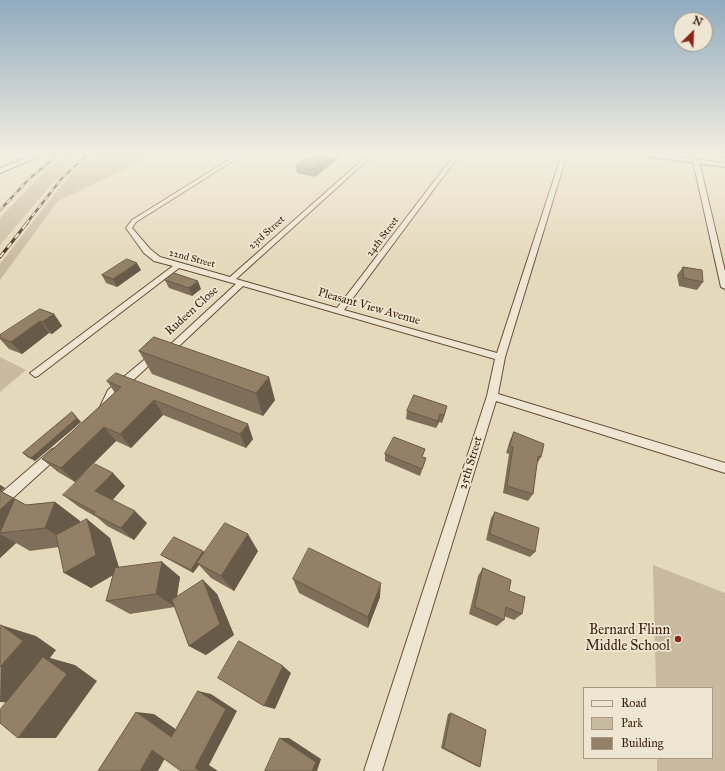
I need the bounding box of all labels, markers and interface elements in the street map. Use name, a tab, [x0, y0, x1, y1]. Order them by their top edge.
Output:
north arrow	[673, 12, 713, 52]
text: N	[691, 14, 705, 29]
street label: 23rd Street	[246, 214, 288, 252]
street label: 24th Street	[364, 215, 402, 259]
street label: 22nd Street	[168, 247, 216, 271]
street label: Rudeen Close	[162, 283, 222, 339]
street label: Pleasant View Avenue	[316, 285, 422, 329]
street label: 25th Street	[456, 435, 486, 491]
place label: Bernard Flinn Middle School	[585, 623, 670, 656]
marker: Bernard Flinn Middle School	[673, 634, 683, 644]
legend	[583, 687, 713, 759]
text: Road	[621, 696, 647, 710]
text: Park	[621, 716, 643, 730]
text: Building	[621, 736, 663, 750]

